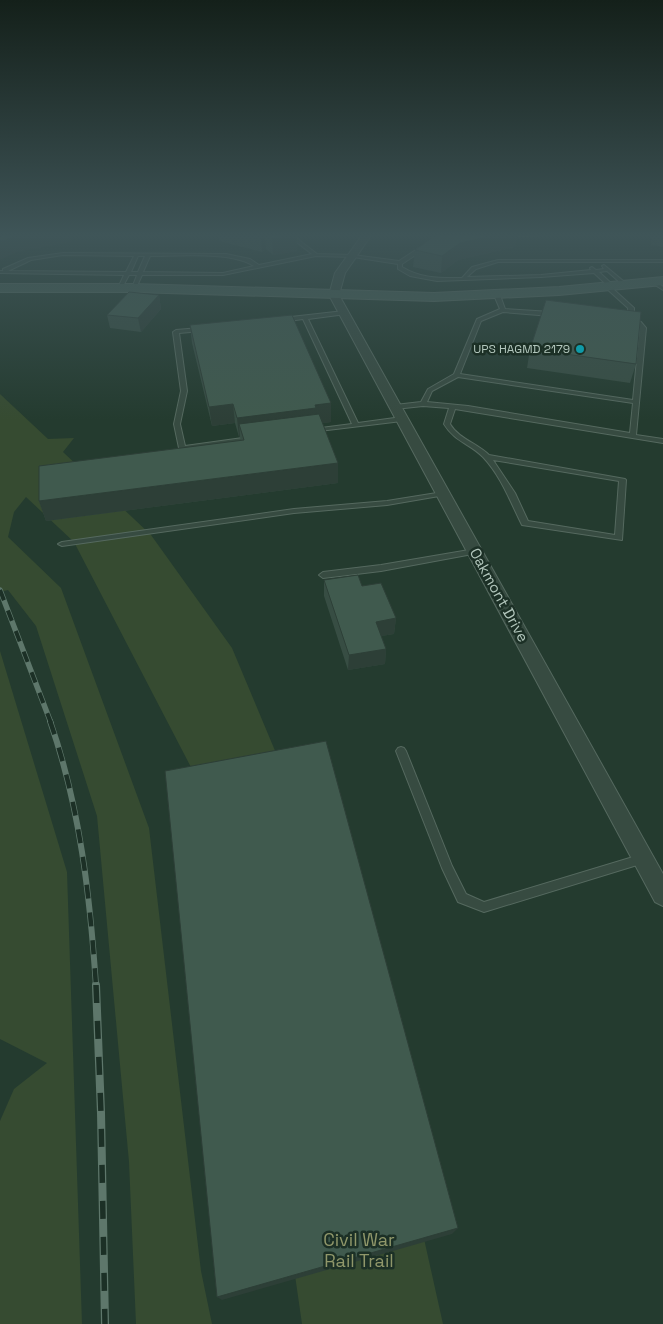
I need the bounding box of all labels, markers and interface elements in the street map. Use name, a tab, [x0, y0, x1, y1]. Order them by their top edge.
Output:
place label: UPS HAGMD 2179	[473, 341, 570, 357]
marker: UPS HAGMD 2179	[574, 343, 586, 355]
street label: Oakmont Drive	[466, 544, 533, 645]
park label: Civil War Rail Trail	[323, 1228, 395, 1272]

